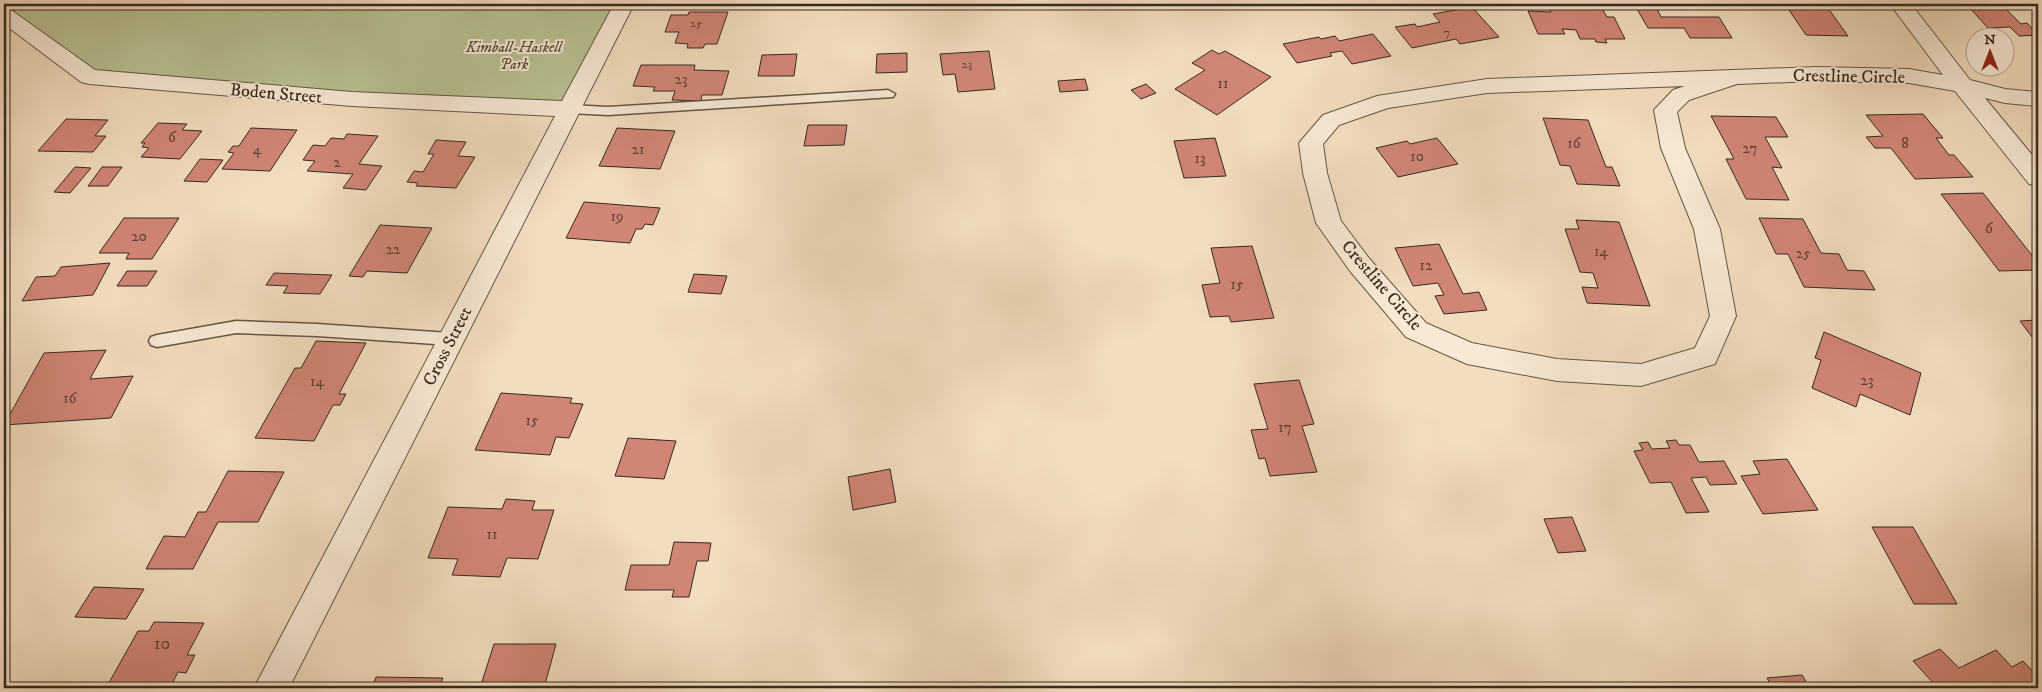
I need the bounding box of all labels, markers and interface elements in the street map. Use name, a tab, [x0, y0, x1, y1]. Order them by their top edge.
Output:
house number: 25	[690, 16, 702, 31]
house number: 7	[1444, 25, 1450, 40]
north arrow	[1964, 28, 2014, 78]
text: N	[1984, 31, 1996, 49]
park label: Kimball-Haskell Park	[465, 38, 564, 74]
house number: 23	[962, 57, 972, 72]
street label: Crestline Circle	[1793, 65, 1905, 89]
house number: 23	[675, 70, 687, 89]
house number: 11	[1217, 74, 1229, 93]
street label: Boden Street	[229, 79, 323, 109]
house number: 6	[168, 128, 177, 147]
house number: 16	[1567, 134, 1582, 153]
house number: 8	[1901, 134, 1909, 153]
house number: 27	[1743, 139, 1758, 158]
house number: 4	[253, 140, 262, 159]
house number: 21	[632, 140, 644, 159]
house number: 10	[1410, 147, 1424, 166]
house number: 13	[1194, 149, 1206, 168]
house number: 2	[333, 153, 341, 172]
house number: 19	[611, 207, 623, 226]
house number: 6	[1985, 219, 1994, 238]
house number: 20	[131, 227, 147, 246]
street label: Crestline Circle	[1336, 236, 1426, 335]
house number: 22	[386, 240, 401, 259]
house number: 14	[1594, 242, 1608, 261]
house number: 25	[1796, 244, 1811, 263]
house number: 12	[1420, 256, 1433, 275]
house number: 15	[1231, 275, 1244, 294]
street label: Cross Street	[419, 303, 477, 390]
house number: 23	[1861, 371, 1873, 390]
house number: 14	[310, 372, 324, 391]
house number: 16	[63, 389, 78, 408]
house number: 15	[526, 411, 539, 430]
house number: 17	[1278, 418, 1292, 437]
house number: 11	[486, 525, 498, 544]
house number: 10	[154, 633, 170, 655]

